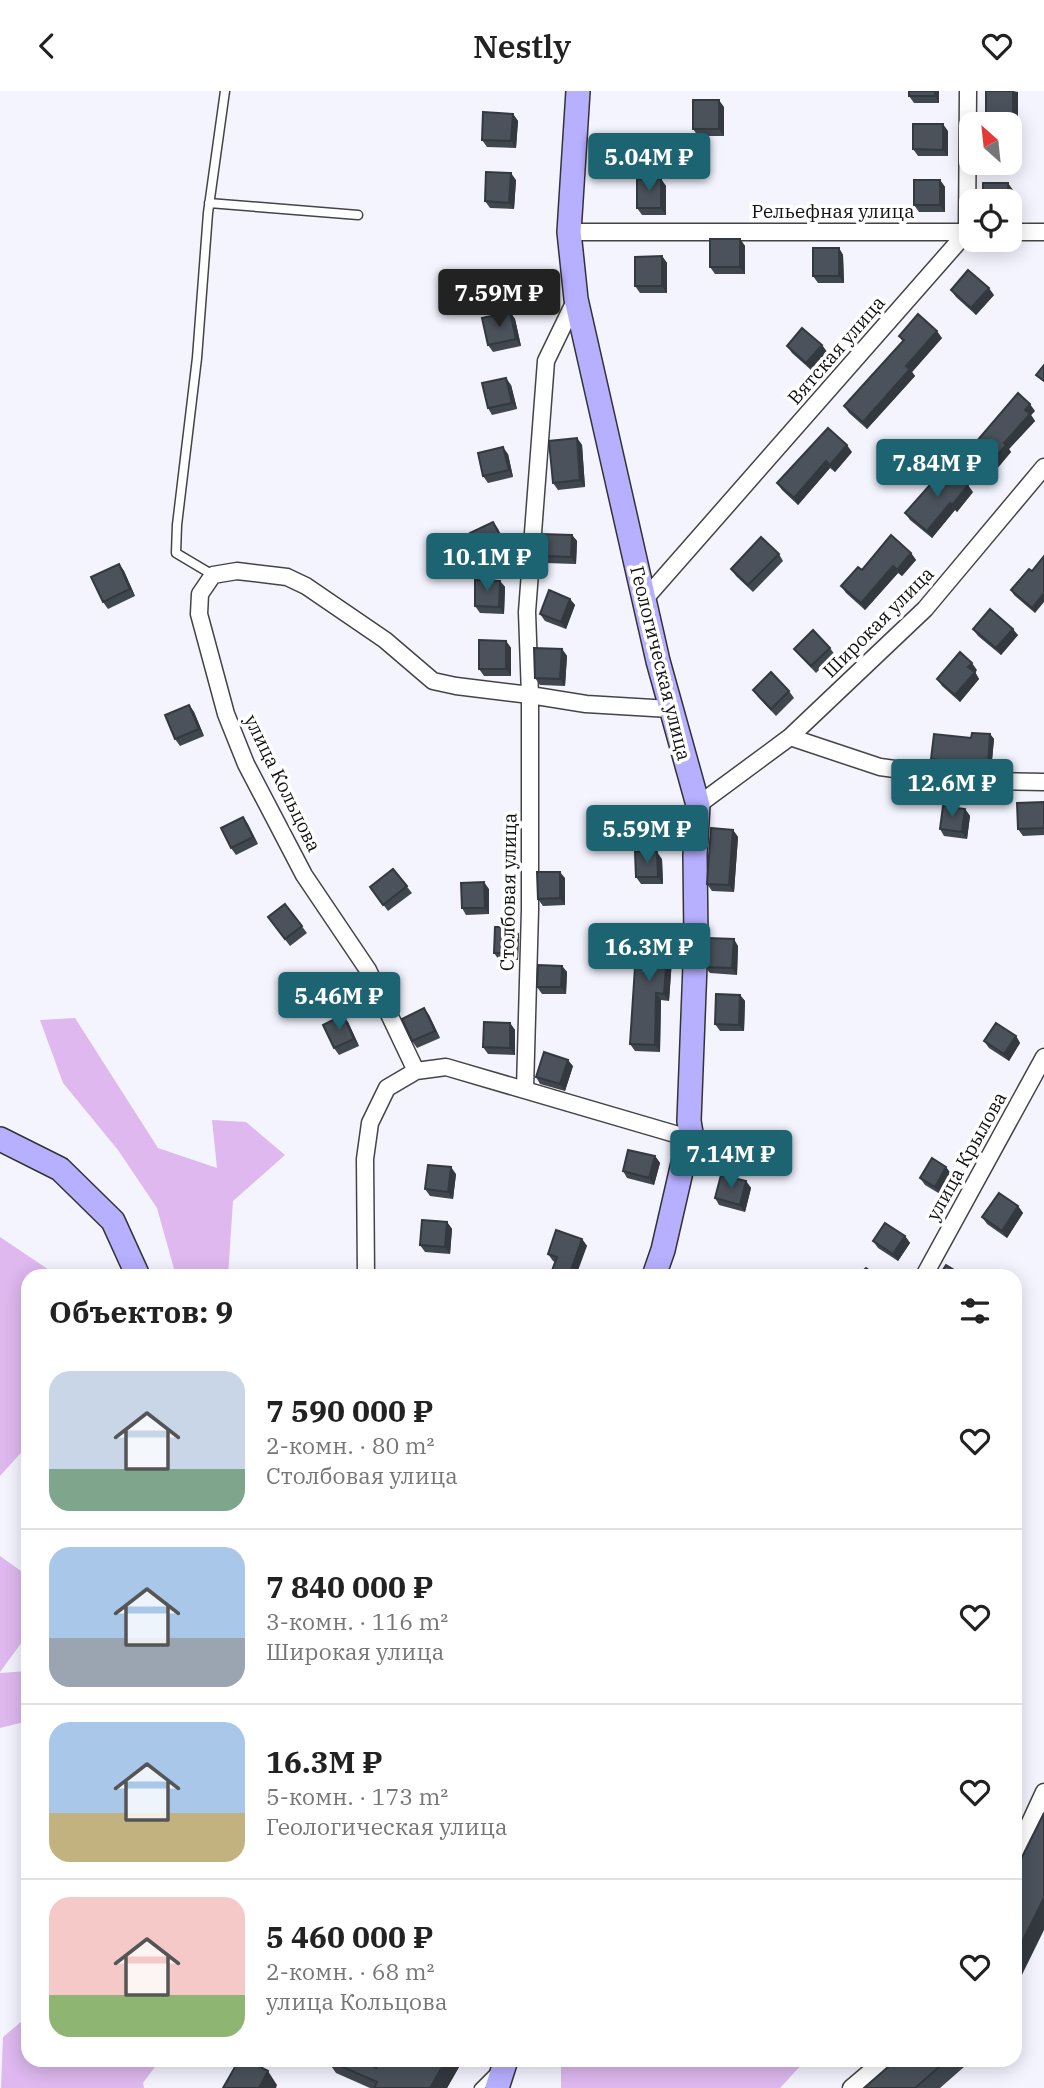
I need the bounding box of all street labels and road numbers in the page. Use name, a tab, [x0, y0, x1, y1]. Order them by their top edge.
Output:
street label: Рельефная улица	[751, 199, 915, 223]
street label: Вятская улица	[782, 291, 890, 409]
street label: Широкая улица	[817, 561, 939, 683]
street label: Геологическая улица	[625, 563, 697, 763]
street label: улица Кольцова	[239, 710, 327, 856]
street label: Столбовая улица	[495, 813, 521, 971]
street label: улица Крылова	[921, 1087, 1011, 1225]

